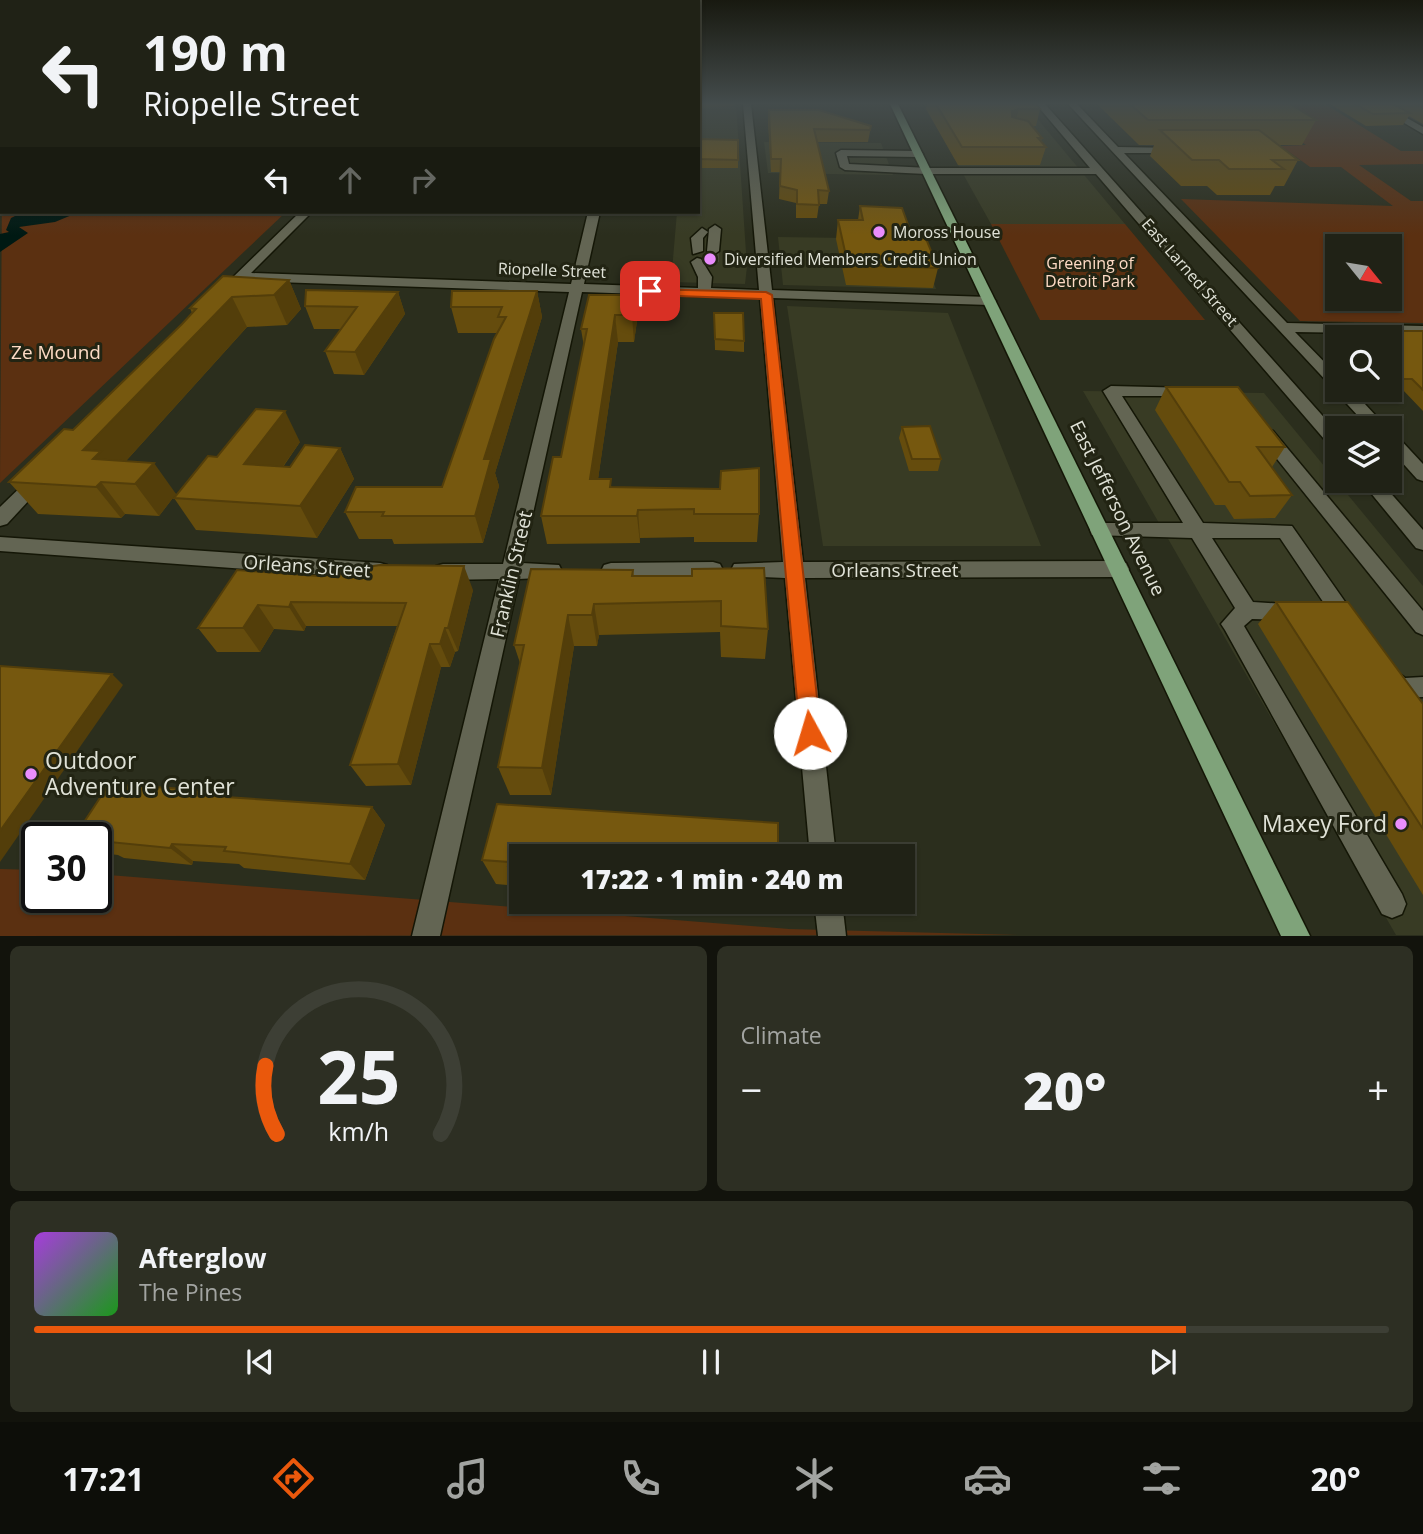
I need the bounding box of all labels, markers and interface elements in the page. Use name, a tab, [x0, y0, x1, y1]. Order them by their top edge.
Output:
text: 190 m	[143, 19, 288, 85]
icon: left	[28, 28, 119, 119]
text: Riopelle Street	[143, 82, 359, 125]
icon: left	[258, 161, 296, 199]
icon: ahead	[331, 161, 369, 199]
icon: right	[404, 161, 442, 199]
street label: East Larned Street	[1137, 213, 1243, 331]
place label: Moross House	[893, 221, 1000, 243]
marker: Moross House	[871, 224, 887, 240]
north arrow	[1325, 234, 1402, 312]
map controls	[1325, 234, 1402, 493]
place label: Diversified Members Credit Union	[724, 248, 977, 270]
marker: Diversified Members Credit Union	[702, 251, 718, 267]
park label: Greening of Detroit Park	[1045, 252, 1136, 292]
street label: Riopelle Street	[498, 257, 607, 283]
pin	[620, 261, 680, 321]
icon: arrive	[631, 272, 669, 310]
button: search	[1325, 325, 1402, 402]
park label: Ze Mound	[11, 339, 101, 365]
street label: East Jefferson Avenue	[1064, 416, 1172, 600]
button: layers	[1325, 416, 1402, 493]
street label: Franklin Street	[484, 508, 538, 640]
street label: Orleans Street	[243, 549, 372, 583]
street label: Orleans Street	[831, 557, 959, 583]
position arrow	[773, 696, 847, 770]
place label: Outdoor Adventure Center	[45, 744, 235, 802]
marker: Outdoor Adventure Center	[23, 766, 39, 782]
place label: Maxey Ford	[1262, 807, 1387, 839]
marker: Maxey Ford	[1393, 816, 1409, 832]
speed limit sign: 30	[21, 822, 112, 913]
text: 17:22 · 1 min · 240 m	[581, 861, 843, 897]
text: Climate	[741, 1019, 822, 1051]
text: 25	[317, 1027, 400, 1126]
text: 20°	[1023, 1054, 1106, 1125]
text: −	[741, 1063, 762, 1115]
text: +	[1367, 1063, 1389, 1115]
text: km/h	[328, 1114, 389, 1148]
text: Afterglow	[139, 1240, 266, 1276]
text: The Pines	[139, 1276, 242, 1308]
icon: previous	[241, 1343, 279, 1381]
icon: pause	[692, 1343, 730, 1381]
icon: next	[1144, 1343, 1182, 1381]
icon: directions	[269, 1454, 318, 1503]
icon: music	[443, 1454, 492, 1503]
icon: phone	[616, 1454, 665, 1503]
icon: climate	[790, 1454, 839, 1503]
icon: car	[963, 1454, 1012, 1503]
icon: filters	[1137, 1454, 1186, 1503]
text: 17:21	[62, 1457, 145, 1500]
text: 20°	[1310, 1457, 1361, 1500]

